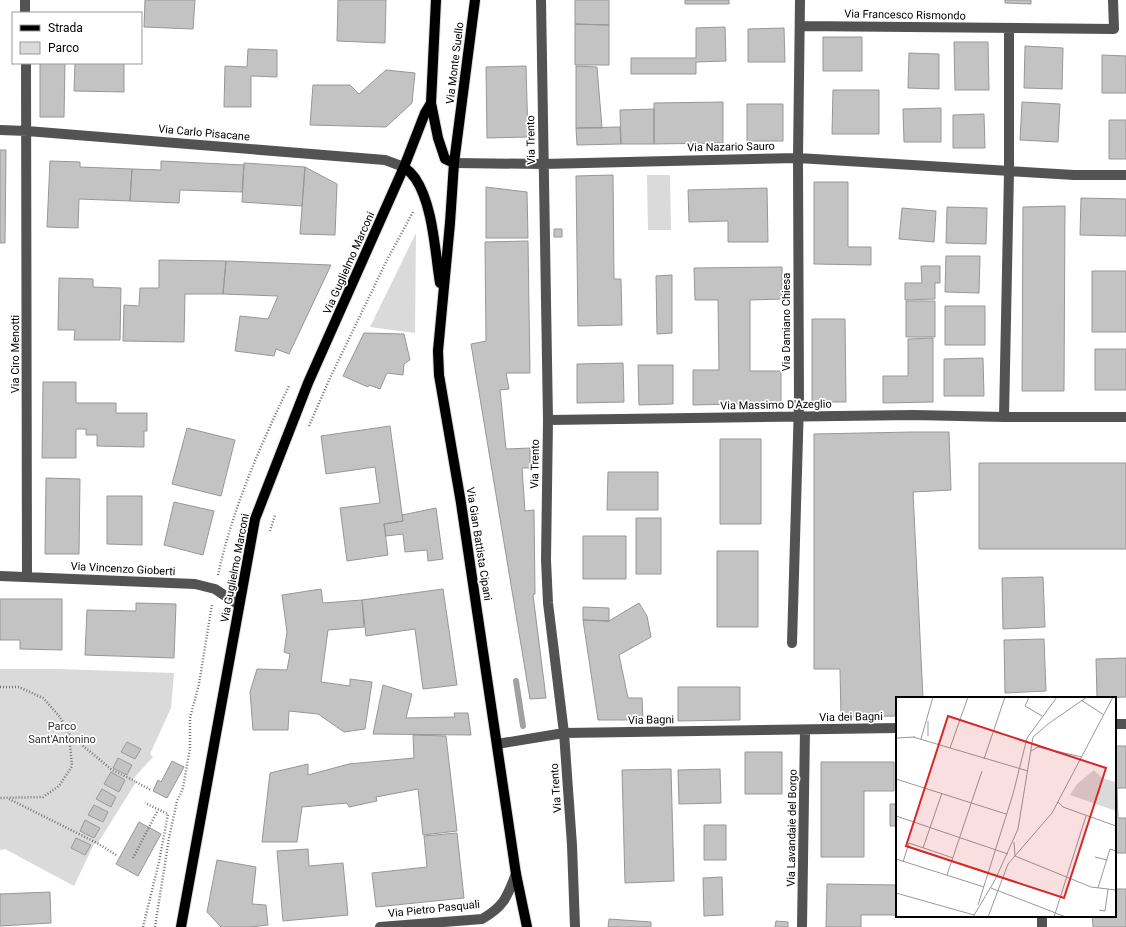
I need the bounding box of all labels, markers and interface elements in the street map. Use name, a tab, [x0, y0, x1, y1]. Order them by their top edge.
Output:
street label: Via Francesco Rismondo	[844, 7, 966, 23]
legend	[12, 12, 142, 64]
text: Strada	[48, 21, 83, 35]
street label: Via Monte Suello	[444, 21, 466, 105]
text: Parco	[48, 41, 79, 55]
street label: Via Trento	[524, 115, 538, 165]
street label: Via Carlo Pisacane	[158, 123, 250, 143]
street label: Via Nazario Sauro	[687, 140, 775, 154]
street label: Via Guglielmo Marconi	[321, 210, 377, 316]
street label: Via Damiano Chiesa	[780, 273, 793, 371]
street label: Via Ciro Menotti	[9, 315, 22, 393]
street label: Via Massimo D'Azeglio	[720, 398, 832, 412]
street label: Via Trento	[528, 439, 542, 489]
street label: Via Gian Battista Cipani	[464, 486, 494, 602]
street label: Via Guglielmo Marconi	[218, 512, 252, 624]
street label: Via Vincenzo Gioberti	[70, 560, 176, 578]
inset map	[896, 697, 1116, 917]
street label: Via dei Bagni	[819, 710, 883, 724]
street label: Via Bagni	[628, 713, 674, 727]
park label: Parco Sant'Antonino	[28, 720, 96, 746]
street label: Via Trento	[548, 763, 564, 813]
street label: Via Lavandaie del Borgo	[784, 769, 800, 887]
street label: Via Pietro Pasquali	[387, 898, 481, 920]

